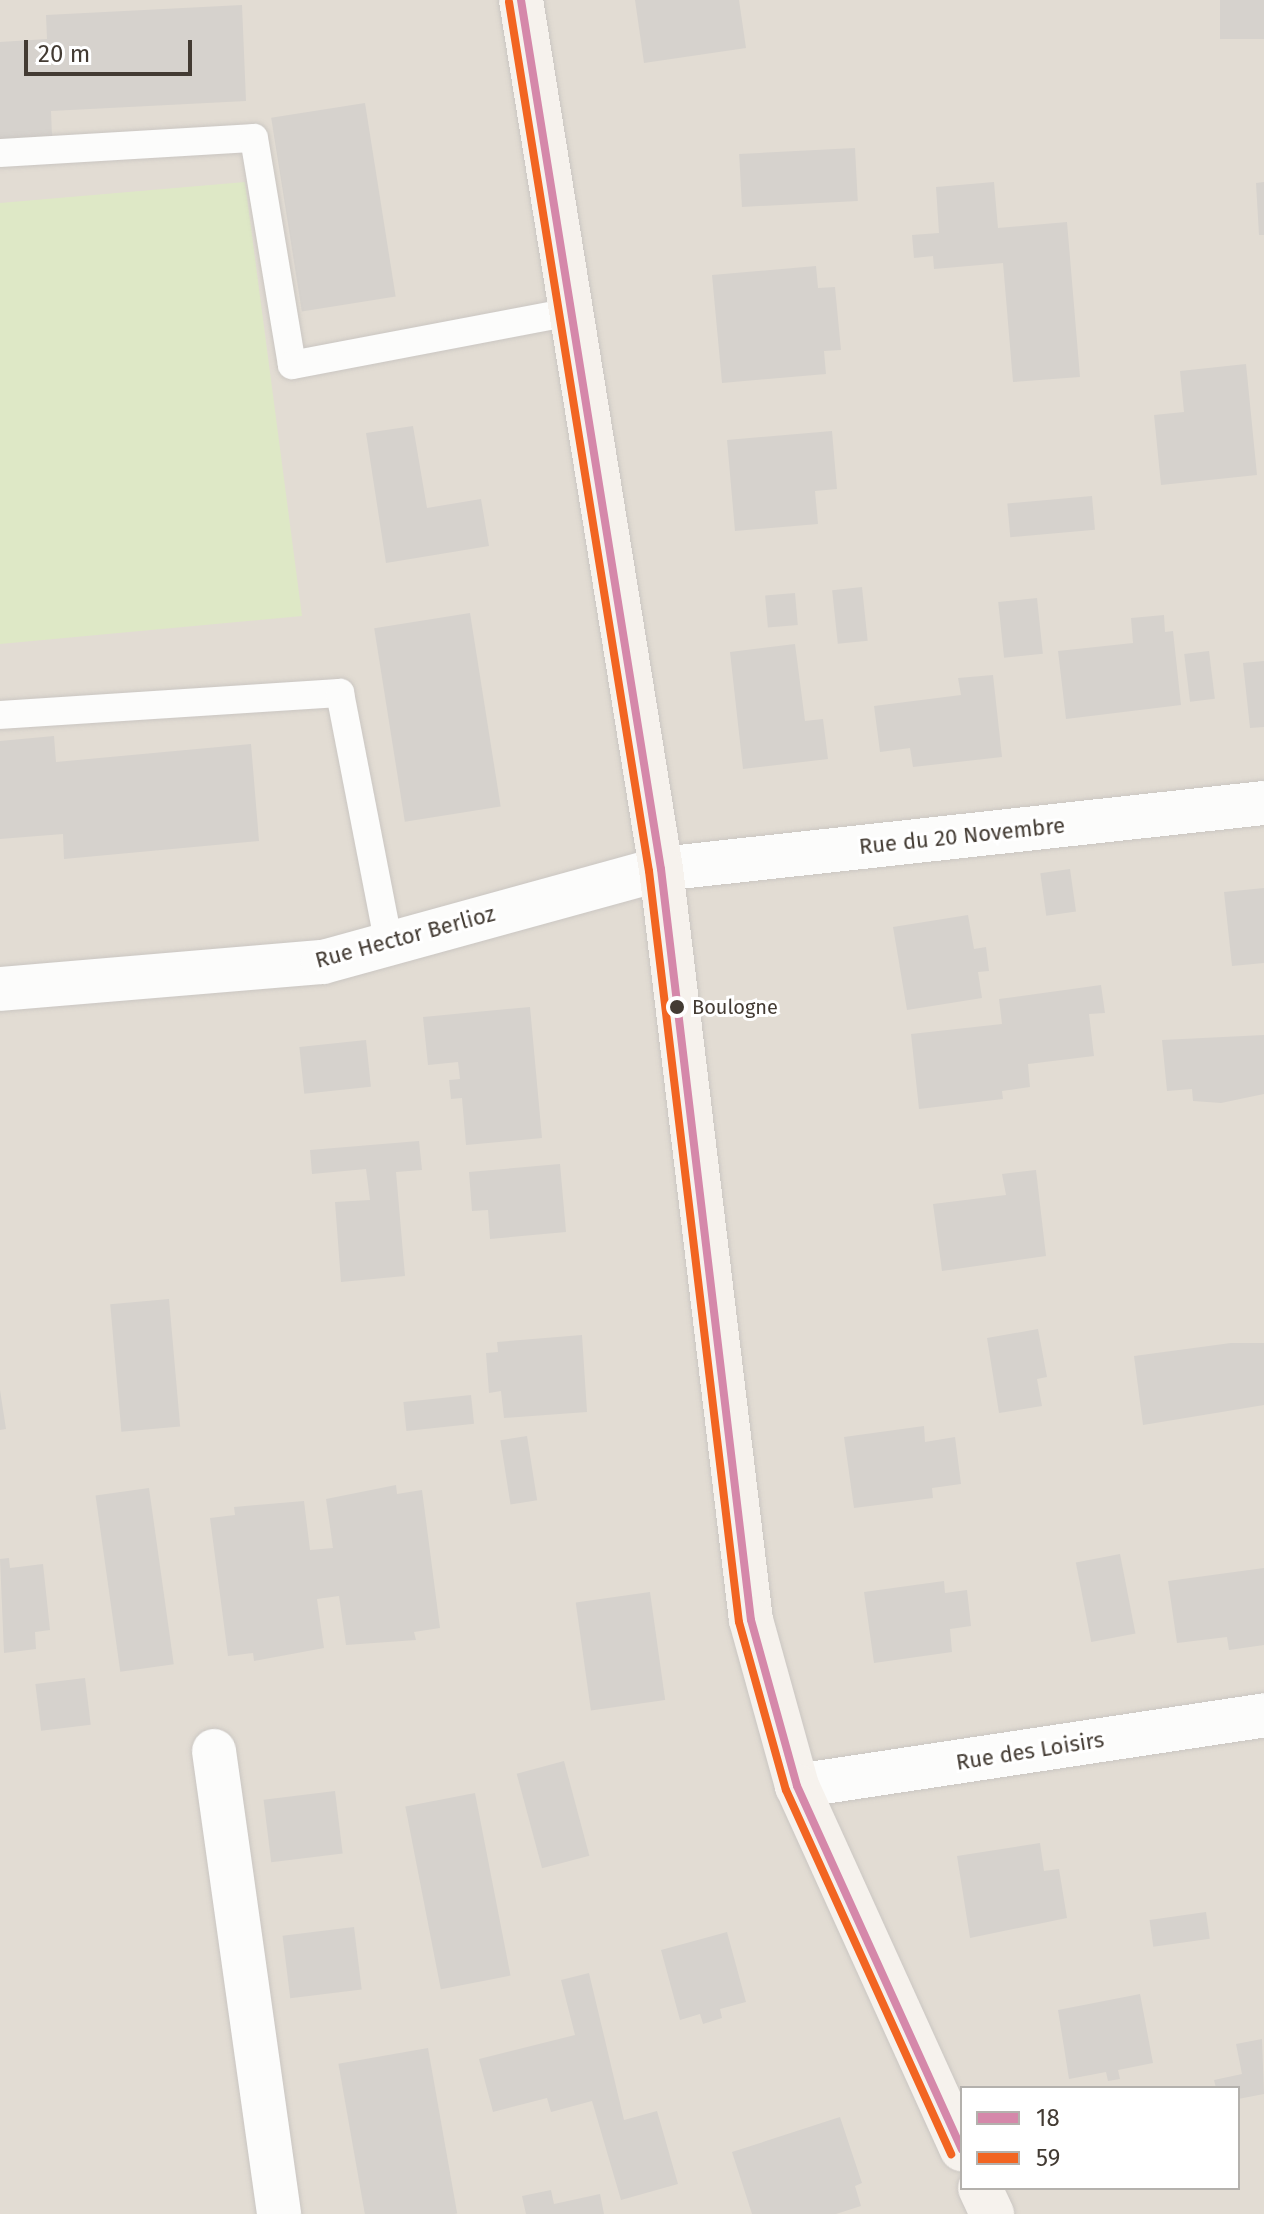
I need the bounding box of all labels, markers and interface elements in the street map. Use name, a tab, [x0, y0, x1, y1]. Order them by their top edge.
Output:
scale bar	[28, 24, 196, 74]
text: 20 m	[38, 40, 90, 68]
street label: Rue du 20 Novembre	[858, 812, 1066, 860]
street label: Rue Hector Berlioz	[312, 900, 498, 974]
place label: Boulogne	[692, 995, 778, 1019]
marker: Boulogne	[669, 999, 685, 1015]
street label: Rue des Loisirs	[954, 1726, 1106, 1776]
legend	[960, 2086, 1240, 2190]
text: 18	[1036, 2104, 1060, 2132]
text: 59	[1036, 2144, 1060, 2172]

